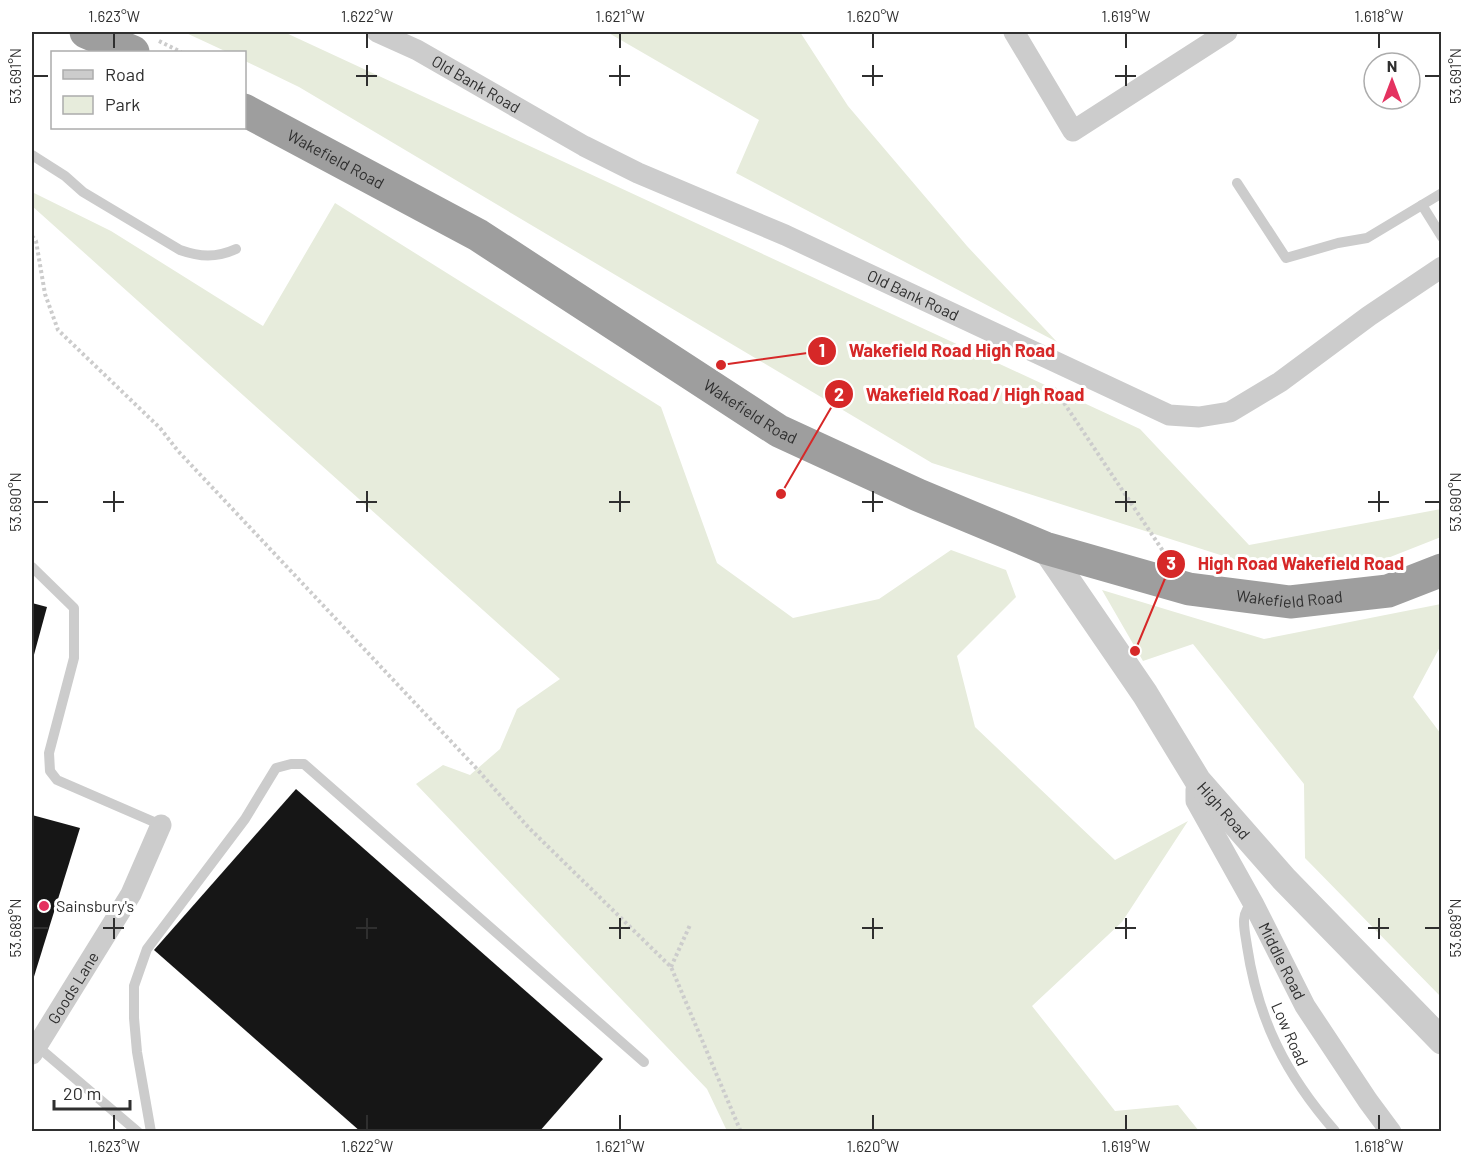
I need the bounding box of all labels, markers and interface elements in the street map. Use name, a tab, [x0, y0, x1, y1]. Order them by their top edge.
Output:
text: 1.623°W	[88, 7, 140, 25]
text: 1.622°W	[341, 7, 393, 25]
text: 1.621°W	[595, 7, 645, 25]
text: 1.620°W	[847, 7, 899, 25]
text: 1.619°W	[1102, 7, 1150, 25]
text: 1.618°W	[1355, 7, 1403, 25]
text: 53.691°N	[6, 48, 24, 104]
text: 53.691°N	[1446, 48, 1464, 104]
legend	[51, 51, 246, 129]
street label: Old Bank Road	[429, 51, 524, 116]
north arrow	[1362, 51, 1422, 111]
text: N	[1387, 56, 1397, 75]
text: Road	[105, 63, 145, 85]
text: Park	[105, 93, 140, 115]
street label: Wakefield Road	[284, 125, 388, 192]
street label: Old Bank Road	[865, 265, 962, 324]
callout: Wakefield Road High Road	[807, 333, 1067, 369]
text: 1	[819, 339, 825, 361]
text: Wakefield Road High Road	[849, 339, 1055, 361]
street label: Wakefield Road	[700, 375, 801, 447]
callout: Wakefield Road / High Road	[824, 376, 1096, 412]
text: 2	[834, 383, 844, 405]
text: Wakefield Road / High Road	[866, 383, 1084, 405]
text: 53.690°N	[6, 472, 24, 532]
text: 53.690°N	[1446, 472, 1464, 532]
callout: High Road Wakefield Road	[1156, 546, 1416, 582]
text: 3	[1166, 552, 1176, 574]
text: High Road Wakefield Road	[1198, 552, 1404, 574]
street label: Wakefield Road	[1235, 585, 1344, 611]
street label: High Road	[1194, 777, 1255, 843]
place label: Sainsbury's	[56, 896, 134, 915]
text: 53.689°N	[6, 899, 24, 957]
marker: Sainsbury's	[37, 899, 51, 913]
text: 53.689°N	[1446, 899, 1464, 957]
street label: Middle Road	[1255, 919, 1310, 1002]
street label: Goods Lane	[43, 948, 102, 1027]
street label: Low Road	[1268, 999, 1313, 1069]
scale bar	[54, 1073, 130, 1111]
text: 20 m	[63, 1082, 101, 1104]
text: 1.623°W	[88, 1137, 140, 1155]
text: 1.622°W	[341, 1137, 393, 1155]
text: 1.621°W	[595, 1137, 645, 1155]
text: 1.620°W	[847, 1137, 899, 1155]
text: 1.619°W	[1102, 1137, 1150, 1155]
text: 1.618°W	[1355, 1137, 1403, 1155]

